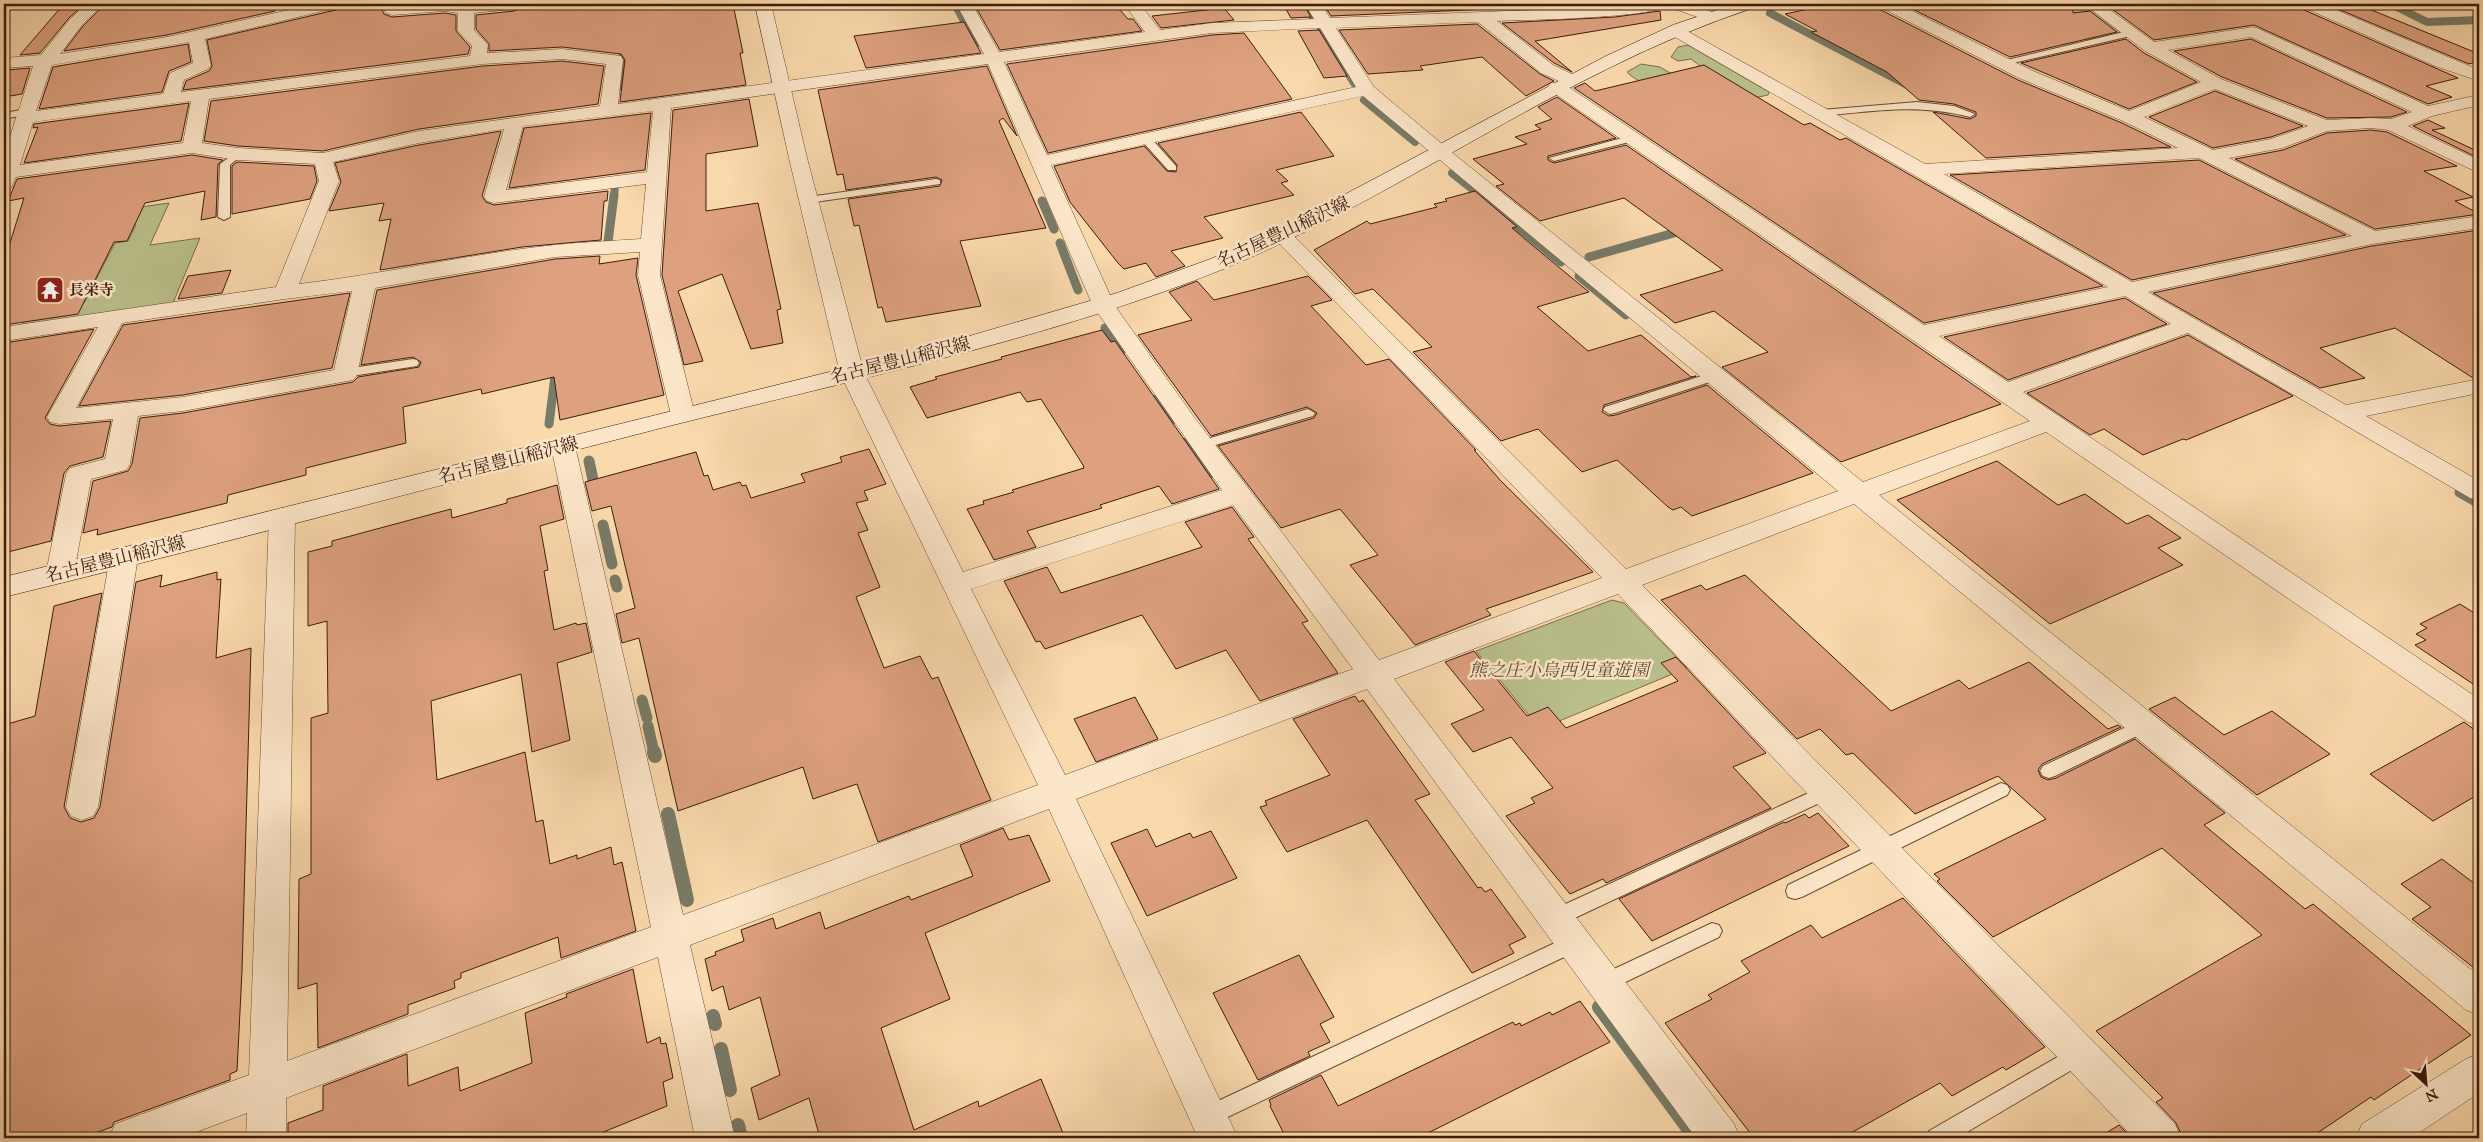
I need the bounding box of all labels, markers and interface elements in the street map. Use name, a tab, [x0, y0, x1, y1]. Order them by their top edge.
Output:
street label: 名古屋豊山稲沢線	[1213, 192, 1353, 272]
temple icon: 長栄寺	[35, 275, 65, 305]
place label: 長栄寺	[69, 281, 114, 299]
street label: 名古屋豊山稲沢線	[827, 332, 973, 388]
street label: 名古屋豊山稲沢線	[435, 432, 581, 488]
street label: 名古屋豊山稲沢線	[42, 531, 188, 587]
park label: 熊之庄小烏西児童遊園	[1469, 659, 1652, 681]
north arrow	[2400, 1060, 2450, 1110]
text: N	[2422, 1085, 2441, 1106]

